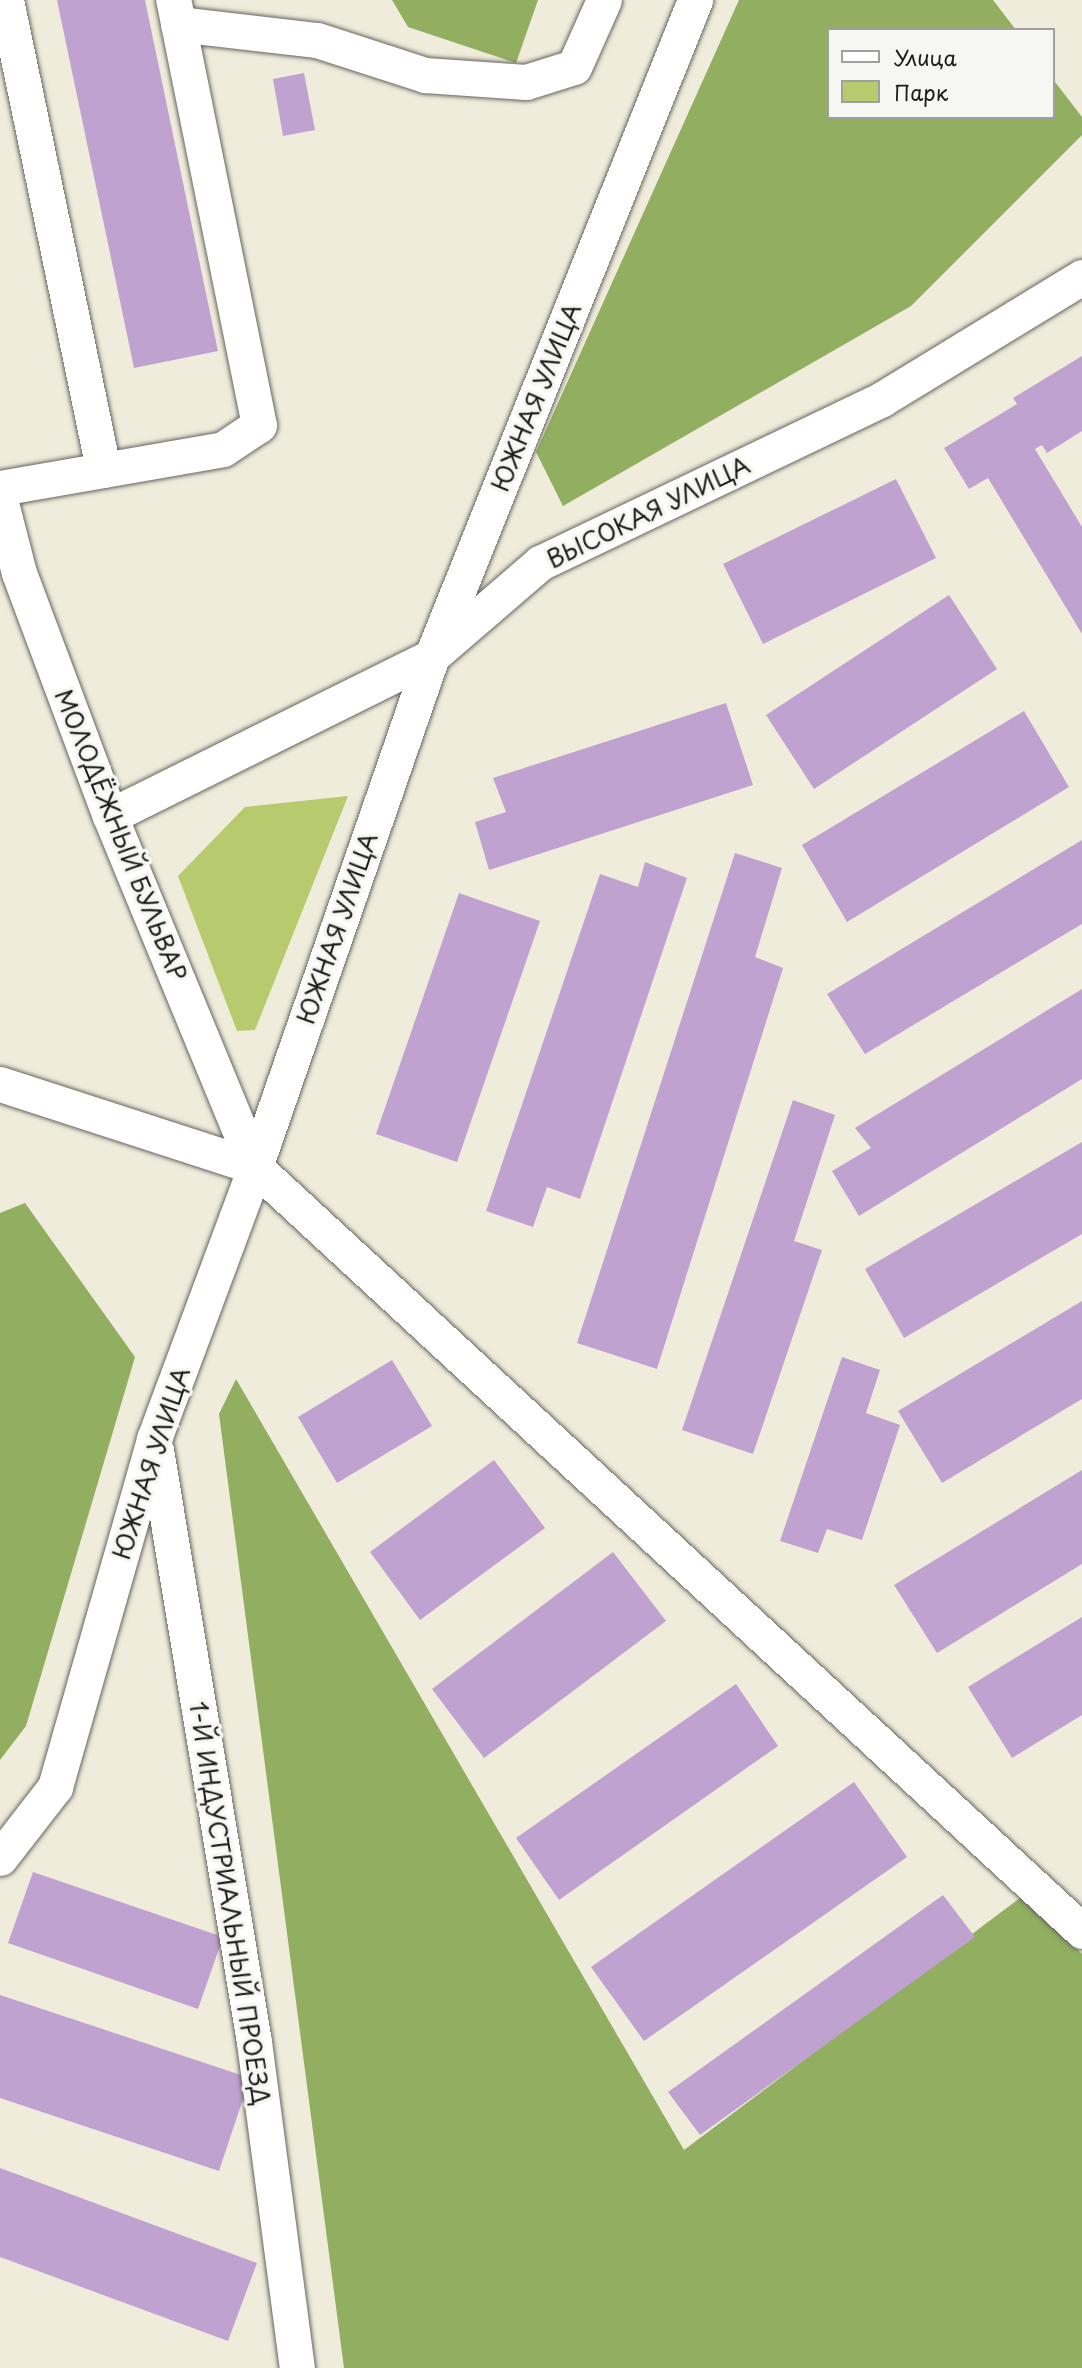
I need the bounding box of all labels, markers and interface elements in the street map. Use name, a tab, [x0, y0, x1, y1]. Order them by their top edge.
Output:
legend	[827, 28, 1054, 119]
text: Улица	[894, 41, 957, 73]
text: Парк	[894, 76, 948, 108]
street label: ЮЖНАЯ УЛИЦА	[485, 299, 587, 495]
street label: ВЫСОКАЯ УЛИЦА	[542, 450, 754, 574]
street label: МОЛОДЁЖНЫЙ БУЛЬВАР	[49, 685, 193, 985]
street label: ЮЖНАЯ УЛИЦА	[291, 829, 383, 1027]
street label: ЮЖНАЯ УЛИЦА	[106, 1364, 196, 1562]
street label: 1-Й ИНДУСТРИАЛЬНЫЙ ПРОЕЗД	[184, 1699, 276, 2107]

